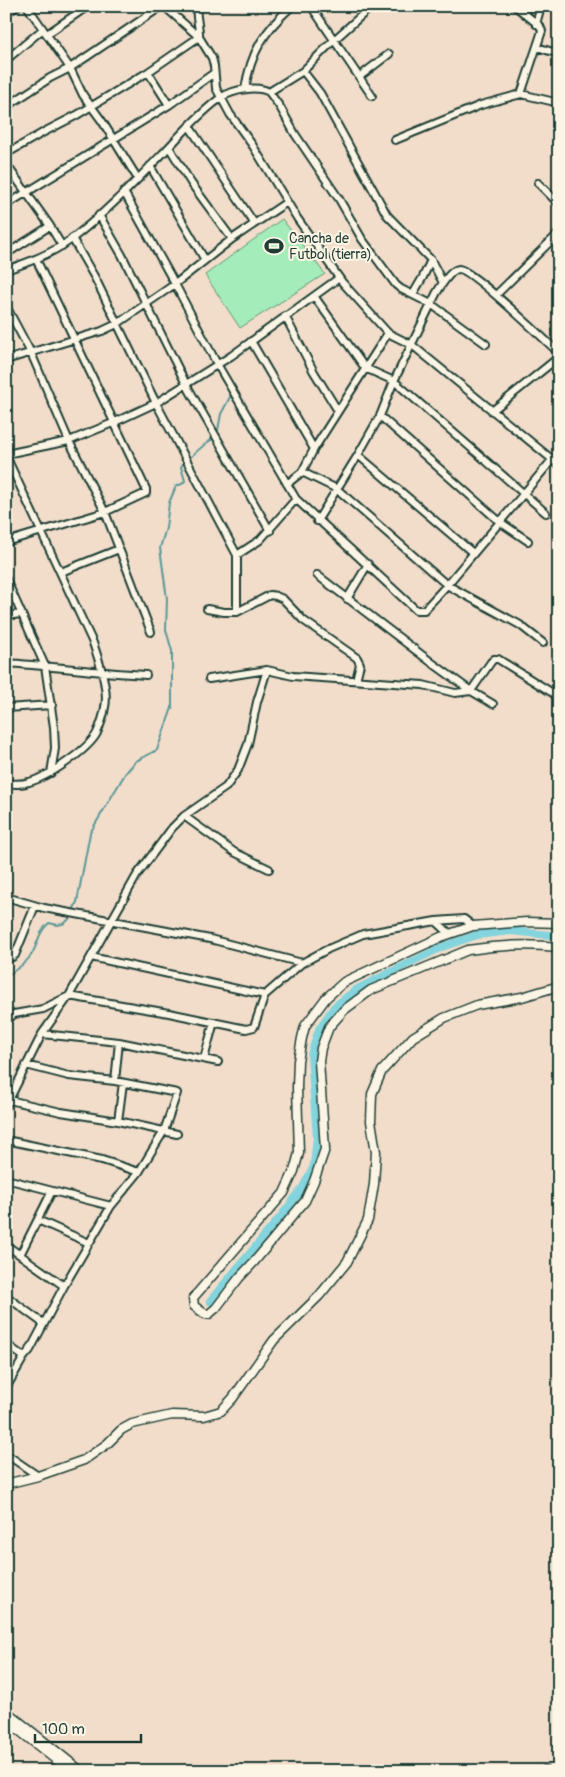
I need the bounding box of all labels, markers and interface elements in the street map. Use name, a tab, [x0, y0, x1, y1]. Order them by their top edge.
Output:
place label: Cancha de Futbol (tierra)	[289, 230, 372, 263]
sports icon: Cancha de Futbol (tierra)	[263, 235, 285, 257]
scale bar	[35, 1712, 141, 1744]
text: 100 m	[42, 1720, 85, 1739]

